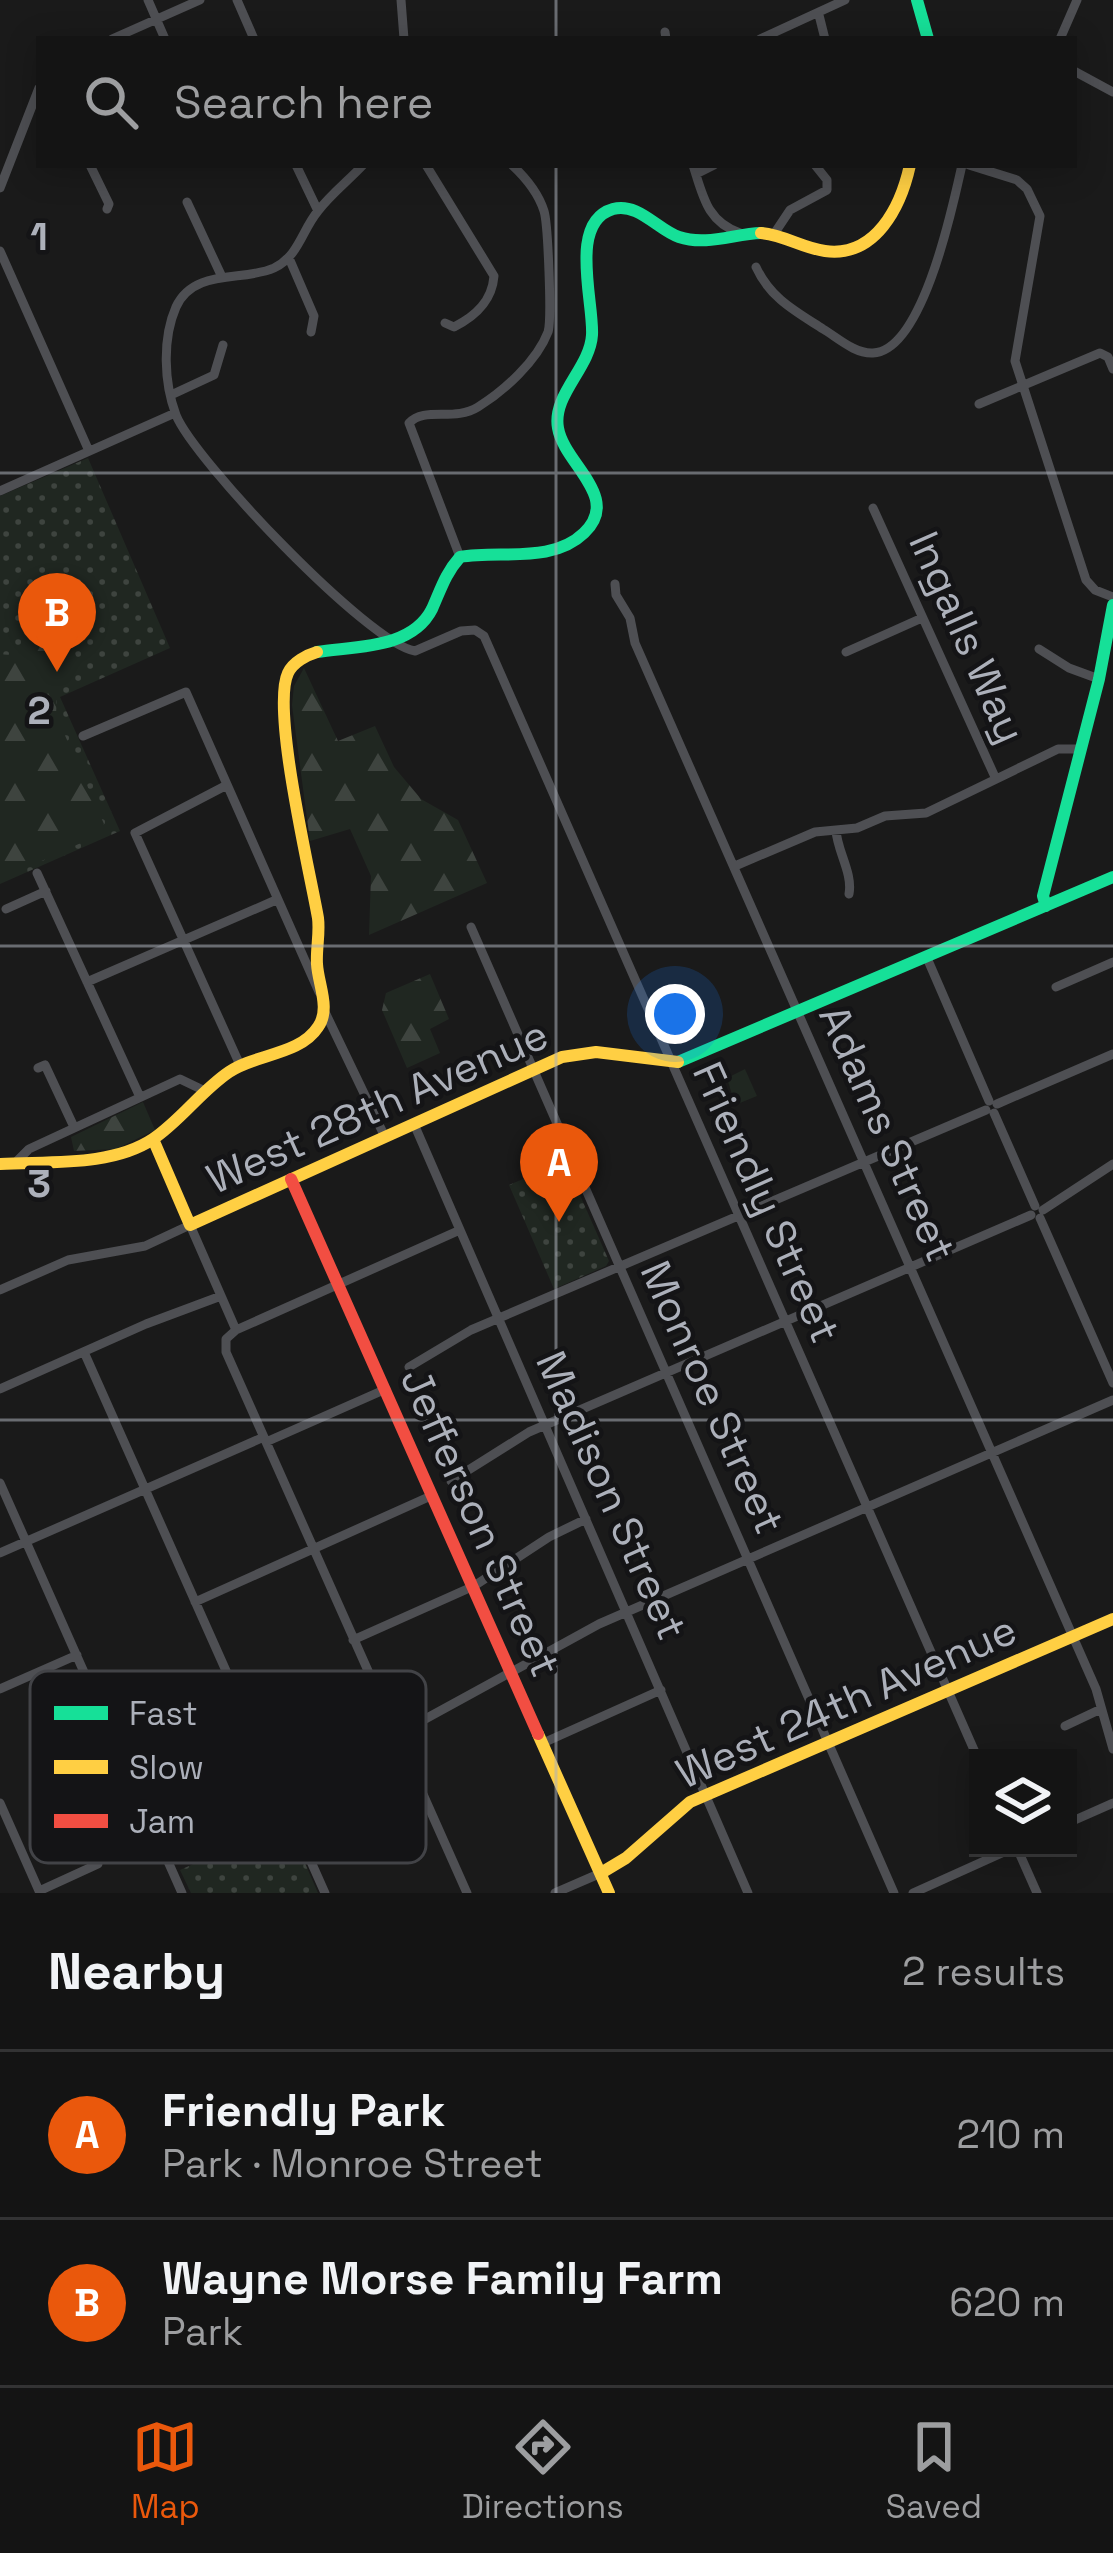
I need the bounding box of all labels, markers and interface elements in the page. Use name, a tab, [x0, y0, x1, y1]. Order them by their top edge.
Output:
search box	[36, 36, 1077, 168]
icon: search	[78, 69, 144, 135]
text: Search here	[174, 74, 433, 131]
text: 1	[30, 212, 48, 261]
street label: Ingalls Way	[897, 523, 1038, 751]
pin: B	[18, 573, 96, 672]
text: 2	[27, 686, 51, 735]
your location	[645, 984, 705, 1044]
street label: Adams Street	[807, 997, 968, 1270]
street label: West 28th Avenue	[198, 1007, 556, 1205]
street label: Friendly Street	[681, 1054, 852, 1351]
pin: A	[520, 1123, 598, 1222]
text: 3	[27, 1159, 51, 1208]
street label: Monroe Street	[629, 1253, 796, 1542]
street label: Madison Street	[524, 1343, 699, 1648]
street label: Jefferson Street	[389, 1360, 572, 1685]
street label: West 24th Avenue	[668, 1603, 1025, 1800]
legend	[30, 1671, 426, 1863]
text: Fast	[129, 1693, 198, 1735]
text: Slow	[129, 1747, 204, 1789]
map controls	[969, 1749, 1077, 1857]
button: layers	[969, 1749, 1077, 1857]
text: Jam	[129, 1801, 195, 1843]
text: Nearby	[48, 1939, 225, 2004]
text: 2 results	[902, 1947, 1065, 1996]
text: Friendly Park	[162, 2082, 445, 2139]
text: A	[75, 2110, 99, 2159]
text: 210 m	[957, 2110, 1065, 2159]
text: Park · Monroe Street	[162, 2139, 543, 2188]
text: Wayne Morse Family Farm	[162, 2250, 723, 2307]
text: B	[74, 2278, 100, 2327]
text: 620 m	[949, 2278, 1065, 2327]
text: Park	[162, 2307, 243, 2356]
tab: Map	[131, 2414, 200, 2528]
tab: Directions	[462, 2414, 624, 2528]
tab: Saved	[886, 2414, 982, 2528]

